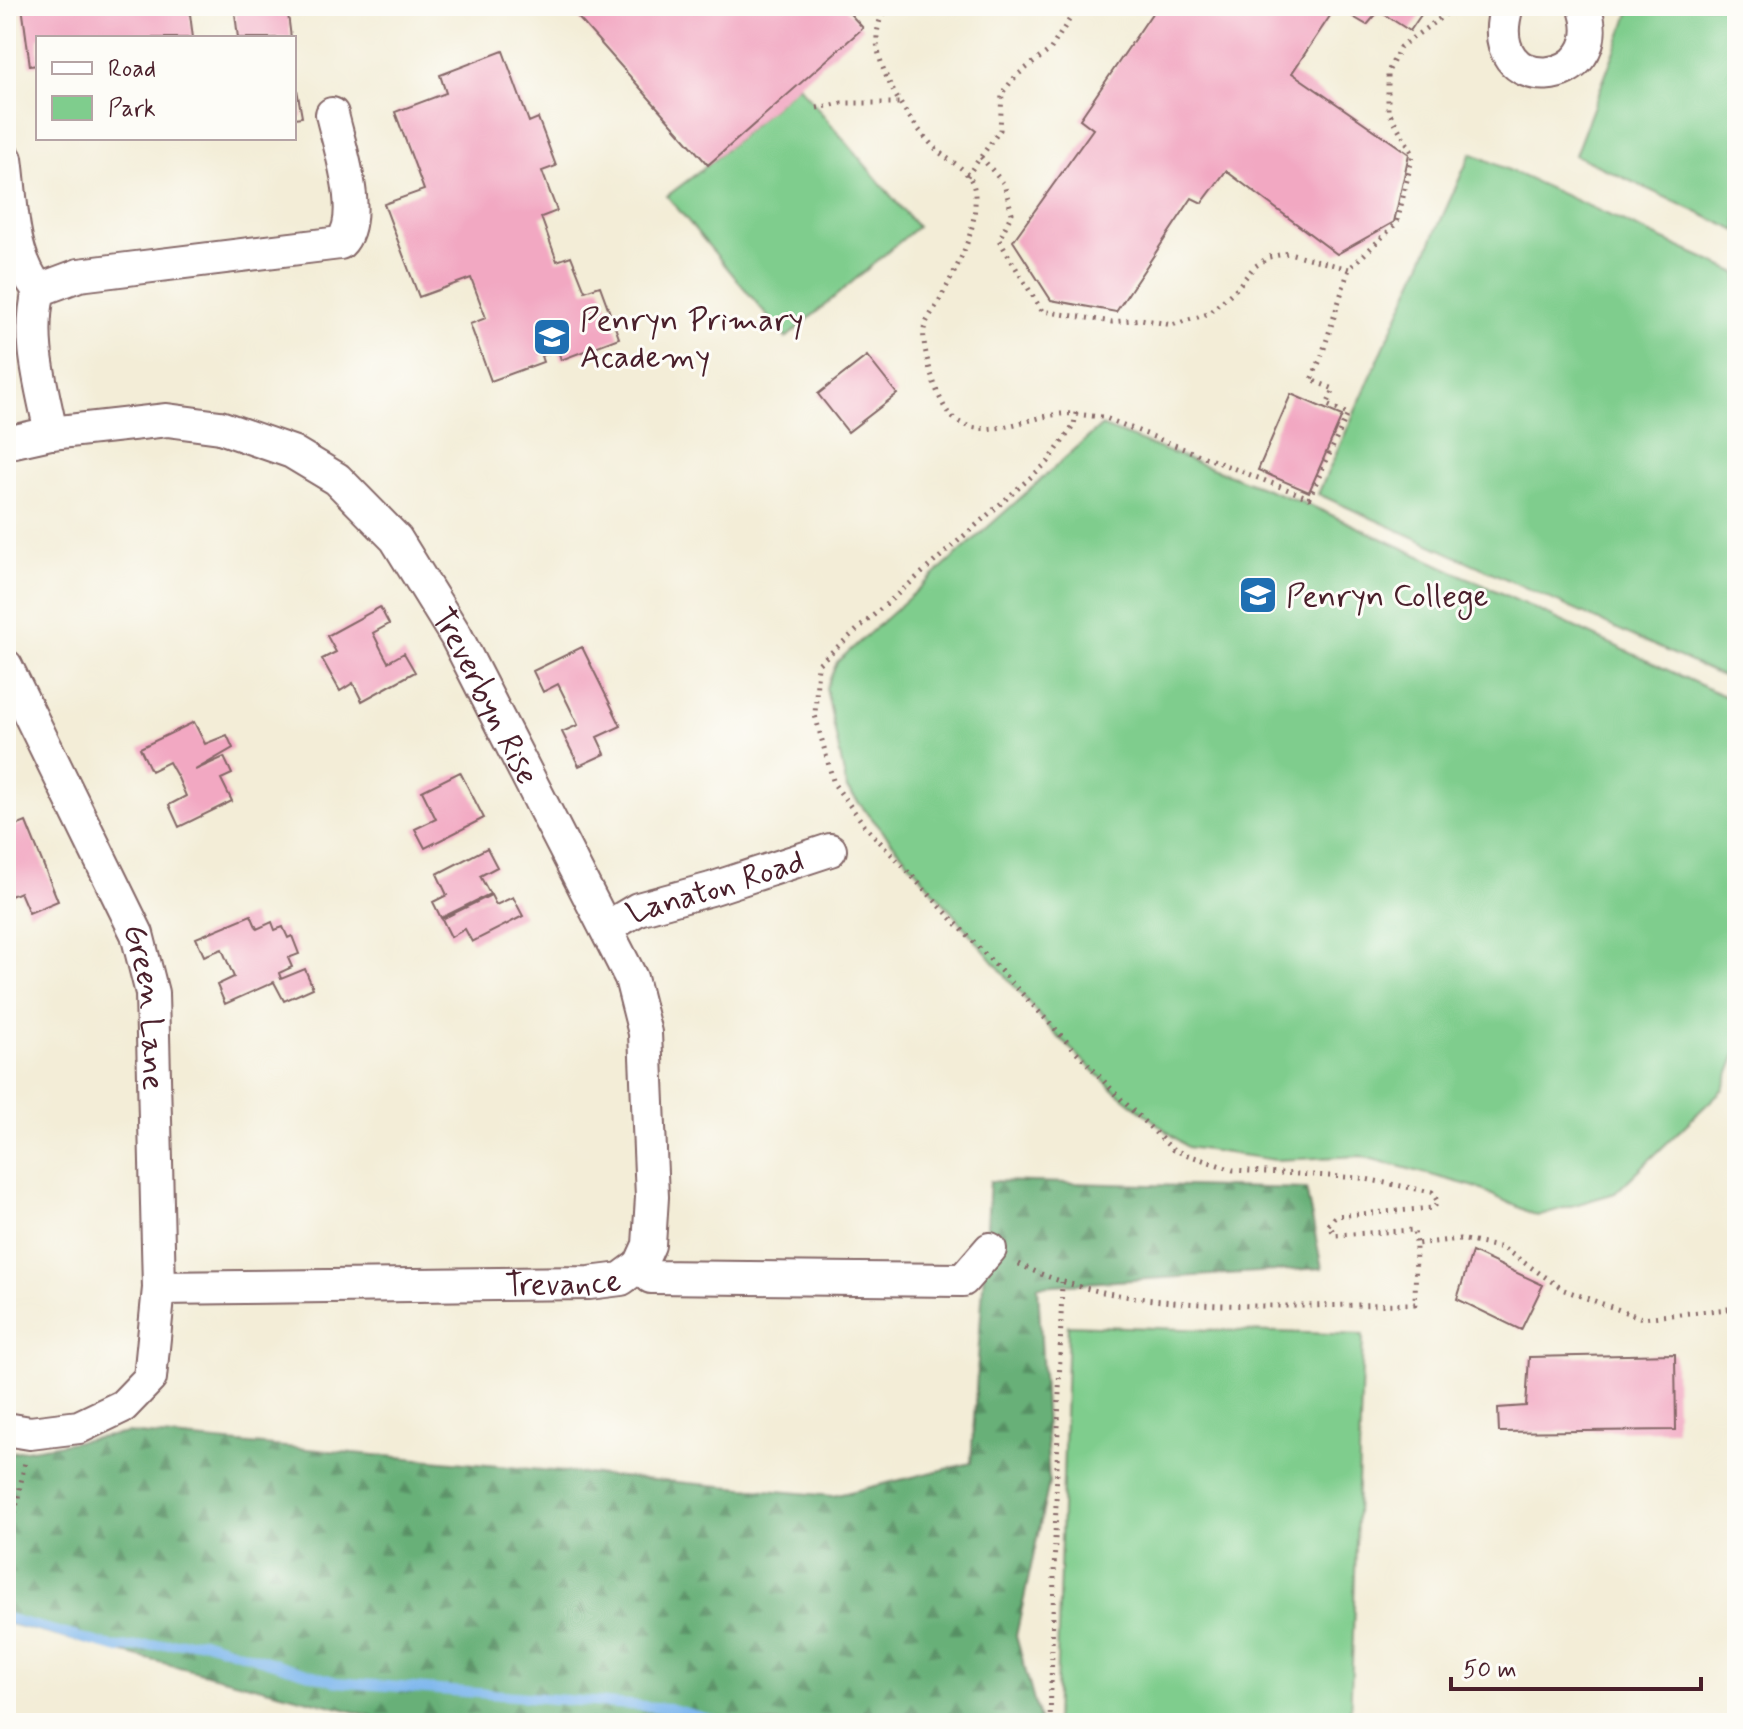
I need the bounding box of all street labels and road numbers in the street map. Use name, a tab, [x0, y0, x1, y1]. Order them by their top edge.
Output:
street label: Treverbyn Rise	[421, 600, 548, 792]
street label: Lanaton Road	[619, 841, 810, 934]
street label: Green Lane	[112, 916, 173, 1091]
street label: Trevance	[505, 1260, 624, 1307]

